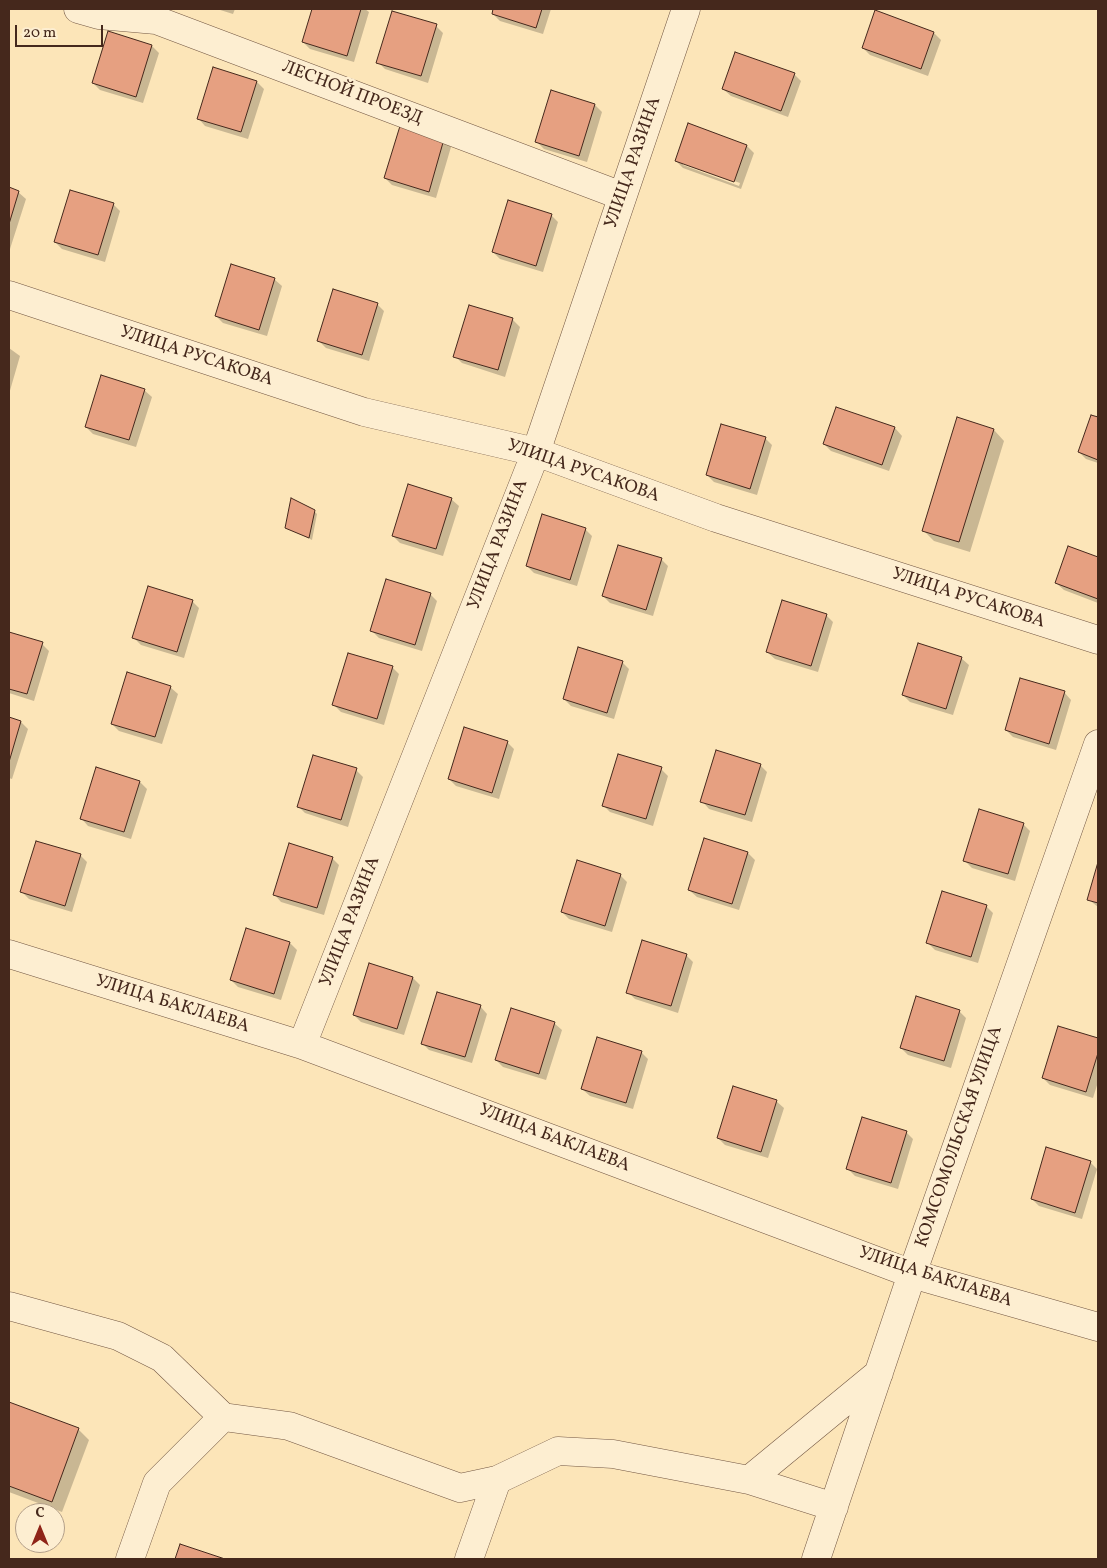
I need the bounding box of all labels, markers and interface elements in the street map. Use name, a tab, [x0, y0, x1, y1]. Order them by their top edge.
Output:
scale bar	[18, 15, 105, 47]
text: 20 m	[23, 23, 56, 44]
street label: ЛЕСНОЙ ПРОЕЗД	[279, 57, 425, 131]
street label: УЛИЦА РАЗИНА	[601, 94, 667, 232]
street label: УЛИЦА РУСАКОВА	[117, 322, 275, 392]
street label: УЛИЦА РУСАКОВА	[504, 436, 662, 508]
street label: УЛИЦА РАЗИНА	[464, 477, 534, 613]
street label: УЛИЦА РУСАКОВА	[889, 564, 1047, 634]
street label: УЛИЦА РАЗИНА	[316, 854, 386, 990]
street label: УЛИЦА БАКЛАЕВА	[92, 971, 252, 1039]
street label: КОМСОМОЛЬСКАЯ УЛИЦА	[912, 1023, 1008, 1251]
street label: УЛИЦА БАКЛАЕВА	[475, 1100, 633, 1178]
street label: УЛИЦА БАКЛАЕВА	[855, 1243, 1015, 1313]
north arrow	[15, 1503, 65, 1553]
text: С	[35, 1504, 45, 1523]

